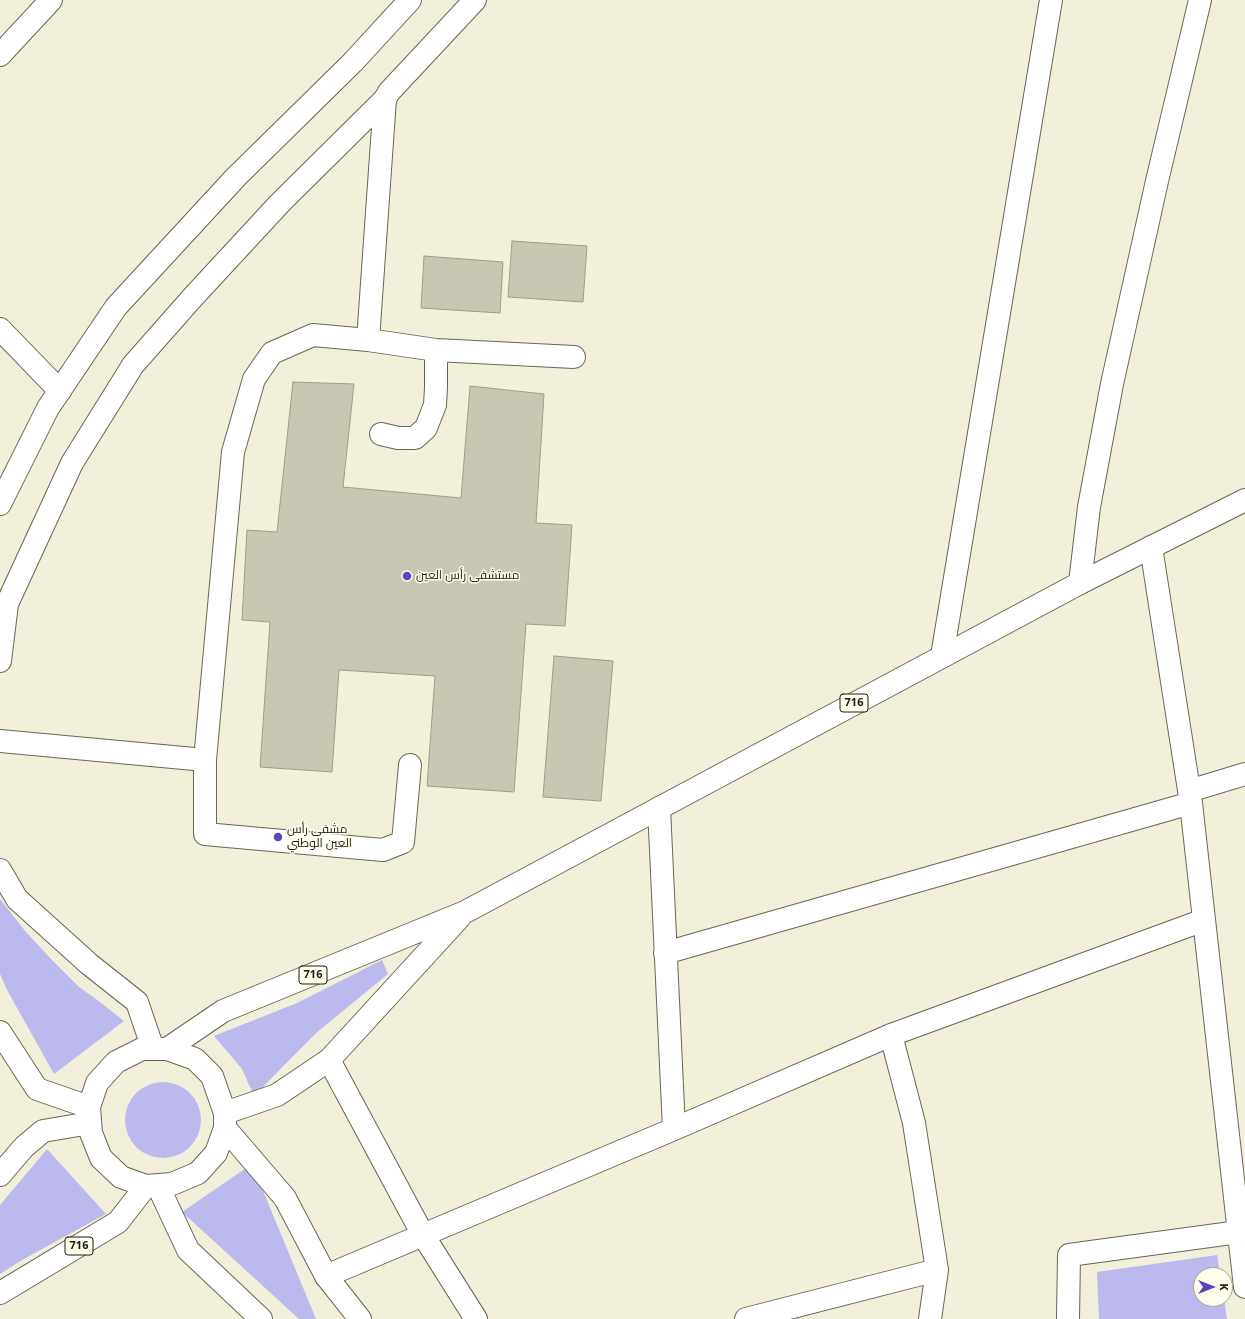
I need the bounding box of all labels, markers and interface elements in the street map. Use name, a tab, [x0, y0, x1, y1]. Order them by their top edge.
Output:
place label: مستشفى رأس العين	[416, 569, 519, 583]
marker: مستشفى رأس العين	[401, 570, 413, 582]
road number: 716	[840, 694, 868, 712]
place label: مشفى رأس العين الوطني	[287, 823, 352, 851]
marker: مشفى رأس العين الوطني	[272, 831, 284, 843]
road number: 716	[299, 966, 327, 984]
road number: 716	[65, 1237, 93, 1255]
north arrow	[1193, 1267, 1233, 1307]
text: K	[1217, 1283, 1232, 1291]

